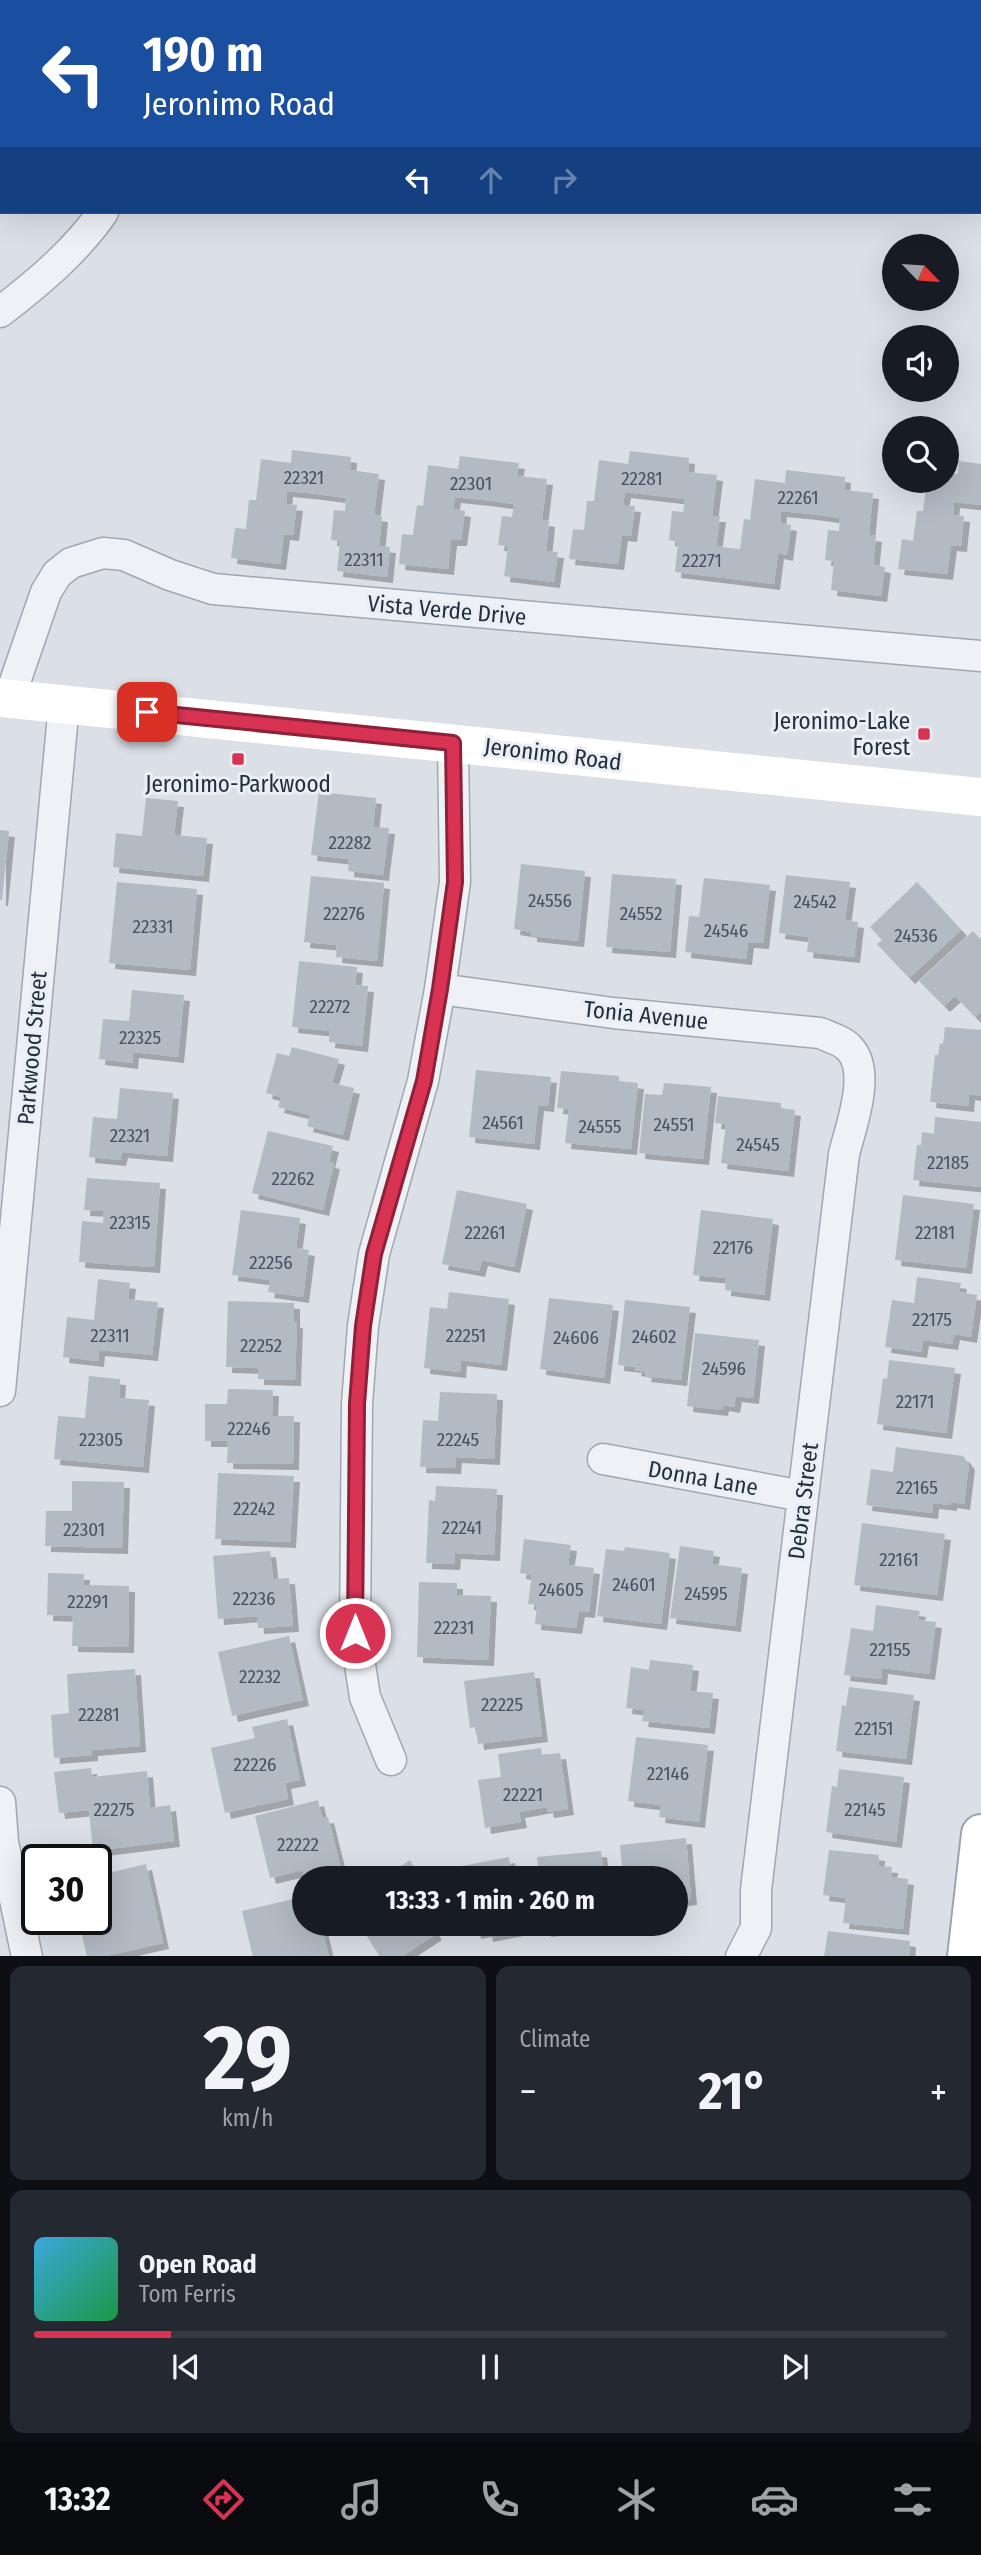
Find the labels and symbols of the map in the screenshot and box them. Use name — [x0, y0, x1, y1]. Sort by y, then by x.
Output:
north arrow — [882, 234, 959, 312]
house number: 22321 — [284, 466, 324, 489]
house number: 22281 — [621, 467, 663, 490]
house number: 22301 — [450, 472, 492, 495]
house number: 22261 — [777, 486, 819, 509]
house number: 22311 — [344, 548, 384, 571]
house number: 22271 — [682, 549, 722, 572]
street label: Vista Verde Drive — [367, 589, 527, 631]
pin — [117, 682, 177, 742]
place label: Jeronimo-Lake Forest — [774, 707, 910, 761]
marker: Jeronimo-Lake Forest — [916, 726, 932, 742]
street label: Jeronimo Road — [483, 732, 623, 776]
marker: Jeronimo-Parkwood — [230, 751, 246, 767]
place label: Jeronimo-Parkwood — [145, 770, 331, 798]
house number: 22282 — [329, 831, 371, 854]
house number: 24556 — [528, 889, 572, 912]
house number: 24542 — [793, 890, 837, 913]
house number: 22276 — [323, 902, 365, 925]
house number: 24552 — [620, 902, 662, 925]
house number: 22331 — [133, 915, 173, 938]
house number: 24546 — [704, 919, 748, 942]
house number: 24536 — [894, 924, 938, 947]
street label: Parkwood Street — [11, 969, 53, 1126]
house number: 22272 — [310, 995, 350, 1018]
street label: Tonia Avenue — [582, 995, 710, 1035]
house number: 22325 — [119, 1026, 161, 1049]
house number: 24561 — [482, 1111, 524, 1134]
house number: 24551 — [654, 1113, 694, 1136]
house number: 24555 — [579, 1115, 621, 1138]
house number: 22321 — [110, 1124, 150, 1147]
house number: 24545 — [736, 1133, 780, 1156]
house number: 22185 — [927, 1151, 969, 1174]
house number: 22262 — [272, 1167, 314, 1190]
house number: 22315 — [110, 1211, 150, 1234]
house number: 22261 — [464, 1221, 506, 1244]
house number: 22181 — [915, 1221, 955, 1244]
house number: 22176 — [713, 1236, 753, 1259]
house number: 22256 — [249, 1251, 293, 1274]
house number: 22175 — [912, 1308, 952, 1331]
house number: 22311 — [90, 1324, 130, 1347]
house number: 22251 — [446, 1324, 486, 1347]
house number: 24602 — [632, 1325, 676, 1348]
house number: 24606 — [553, 1326, 599, 1349]
house number: 22252 — [240, 1334, 282, 1357]
house number: 24596 — [702, 1357, 746, 1380]
house number: 22171 — [896, 1390, 934, 1413]
house number: 22246 — [227, 1417, 271, 1440]
house number: 22305 — [79, 1428, 123, 1451]
house number: 22245 — [437, 1428, 479, 1451]
street label: Debra Street — [782, 1441, 824, 1561]
street label: Donna Lane — [646, 1455, 760, 1501]
house number: 22165 — [896, 1476, 938, 1499]
house number: 22242 — [233, 1497, 275, 1520]
house number: 22241 — [442, 1516, 482, 1539]
house number: 22301 — [63, 1518, 105, 1541]
house number: 22161 — [879, 1548, 919, 1571]
house number: 24601 — [612, 1573, 656, 1596]
house number: 24605 — [538, 1578, 584, 1601]
house number: 24595 — [684, 1582, 728, 1605]
house number: 22236 — [232, 1587, 276, 1610]
house number: 22291 — [67, 1590, 109, 1613]
position arrow — [318, 1596, 392, 1670]
house number: 22231 — [434, 1616, 474, 1639]
house number: 22155 — [869, 1638, 911, 1661]
house number: 22232 — [239, 1665, 281, 1688]
house number: 22225 — [481, 1693, 523, 1716]
house number: 22281 — [78, 1703, 120, 1726]
house number: 22151 — [855, 1717, 893, 1740]
house number: 22226 — [234, 1753, 276, 1776]
house number: 22146 — [647, 1762, 689, 1785]
house number: 22221 — [503, 1783, 543, 1806]
house number: 22275 — [93, 1798, 135, 1821]
house number: 22145 — [844, 1798, 886, 1821]
house number: 22222 — [277, 1833, 319, 1856]
speed limit sign: 30 — [21, 1844, 112, 1935]

